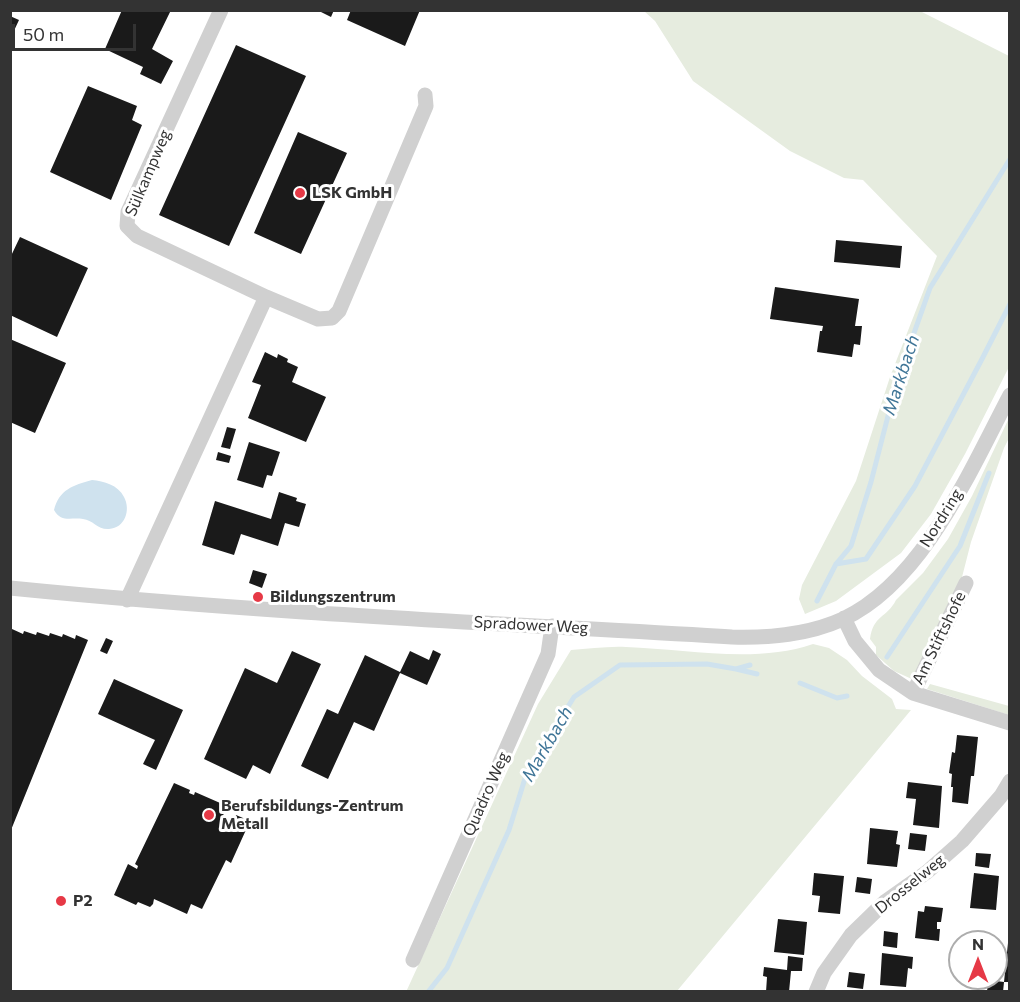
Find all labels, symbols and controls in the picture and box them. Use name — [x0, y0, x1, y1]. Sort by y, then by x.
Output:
scale bar — [15, 12, 140, 50]
text: 50 m — [23, 23, 64, 45]
street label: Sülkampweg — [121, 127, 175, 219]
place label: LSK GmbH — [312, 183, 392, 203]
marker: LSK GmbH — [293, 186, 307, 200]
water label: Markbach — [878, 332, 924, 418]
street label: Nordring — [916, 485, 966, 551]
place label: Bildungszentrum — [270, 587, 396, 607]
street label: Am Stiftshofe — [908, 588, 970, 688]
marker: Bildungszentrum — [251, 590, 265, 604]
street label: Spradower Weg — [473, 612, 589, 638]
water label: Markbach — [517, 703, 577, 785]
street label: Quadro Weg — [459, 749, 513, 839]
place label: Berufsbildungs-Zentrum Metall — [221, 796, 403, 834]
marker: Berufsbildungs-Zentrum Metall — [202, 808, 216, 822]
street label: Drosselweg — [871, 850, 949, 918]
place label: P2 — [73, 891, 92, 911]
marker: P2 — [54, 894, 68, 908]
north arrow — [948, 930, 1008, 990]
text: N — [972, 934, 984, 953]

